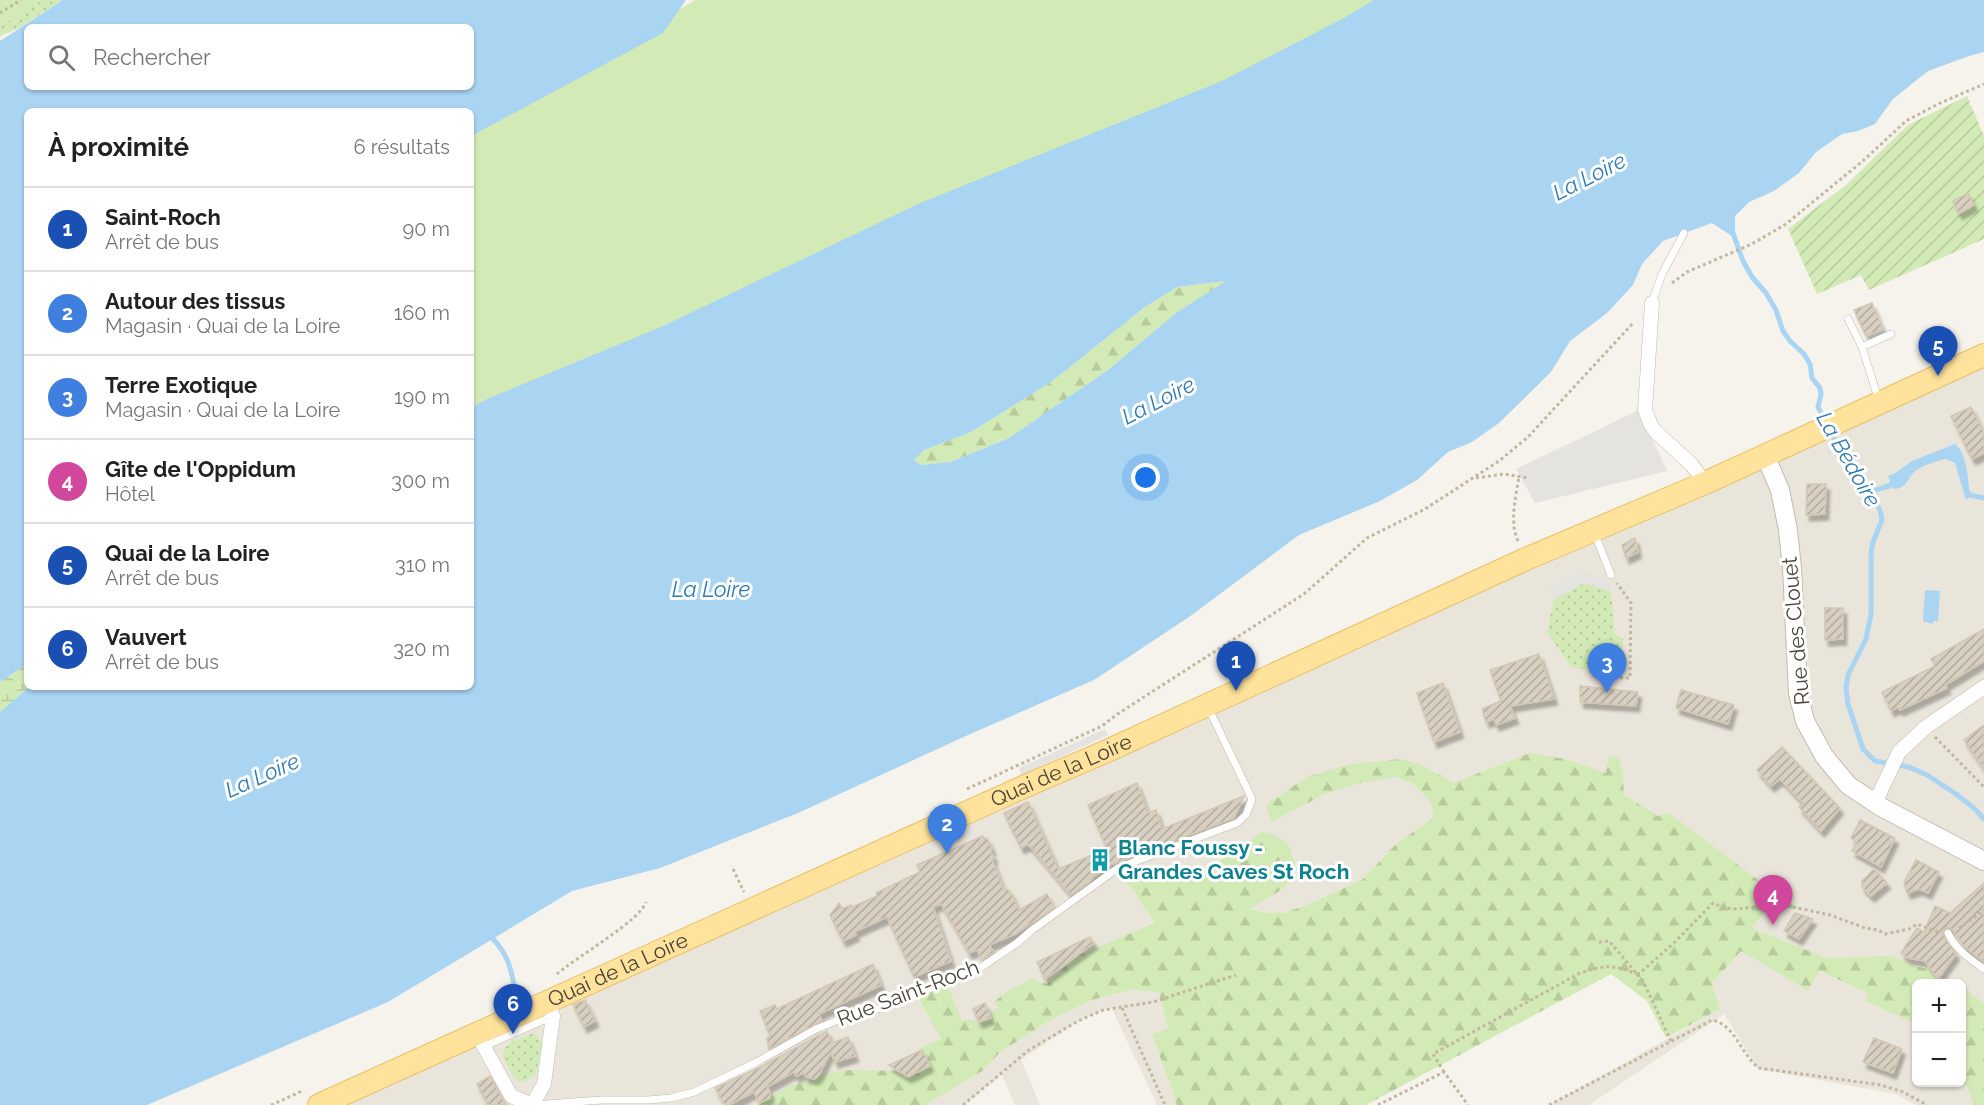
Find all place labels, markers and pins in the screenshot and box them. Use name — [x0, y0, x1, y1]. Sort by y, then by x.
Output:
pin: 5 — [1918, 326, 1958, 376]
pin: 1 — [1216, 642, 1256, 691]
pin: 3 — [1588, 644, 1626, 693]
pin: 2 — [928, 804, 966, 854]
place label: Blanc Foussy - Grandes Caves St Roch — [1118, 835, 1349, 884]
building icon: Blanc Foussy - Grandes Caves St Roch — [1087, 847, 1113, 873]
pin: 4 — [1754, 876, 1792, 925]
pin: 6 — [494, 984, 532, 1034]

